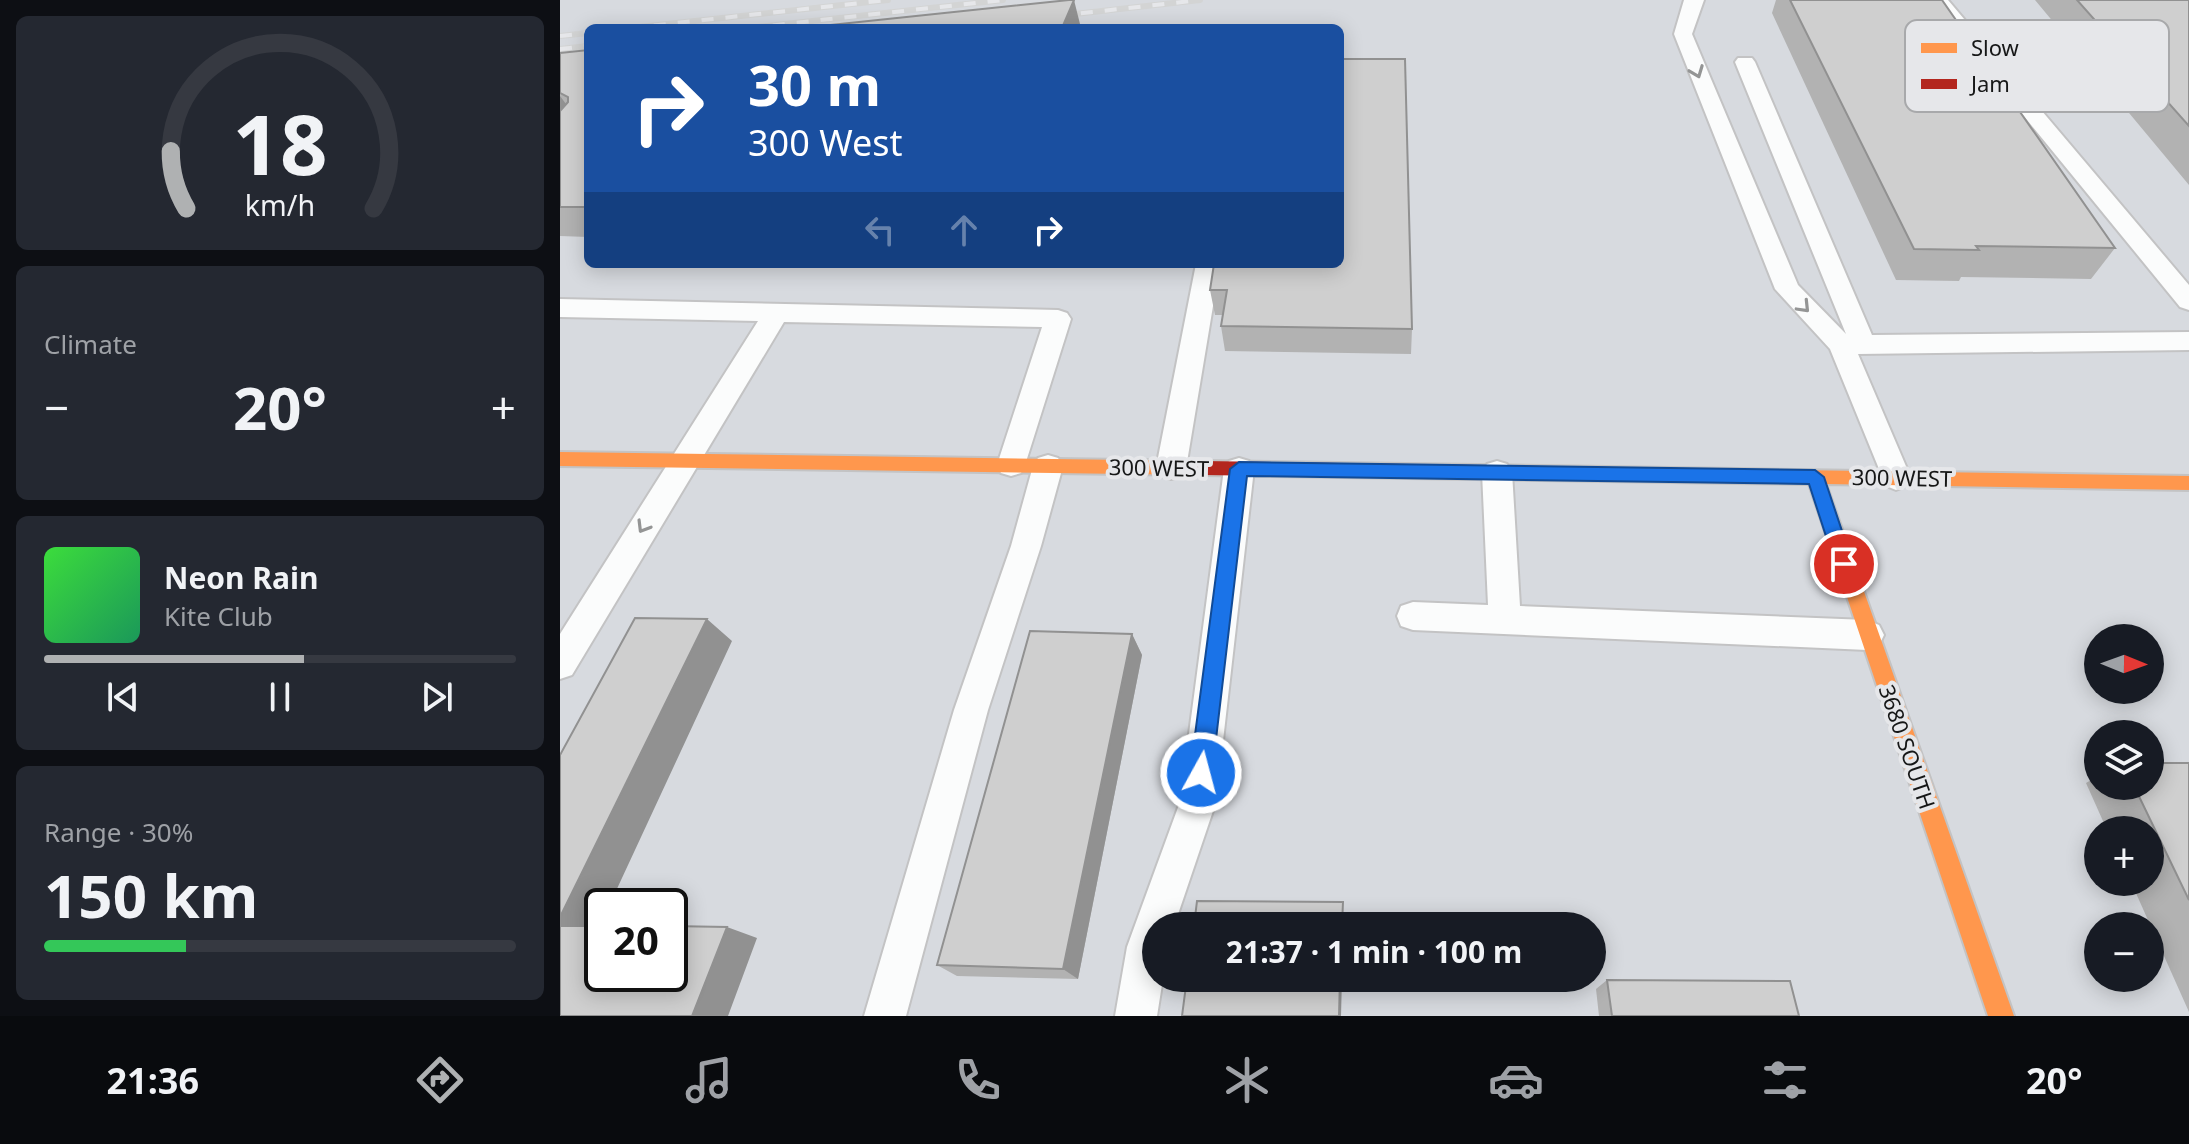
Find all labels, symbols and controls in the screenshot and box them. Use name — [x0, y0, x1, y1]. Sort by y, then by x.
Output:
legend — [1905, 20, 2169, 112]
text: Slow — [1971, 32, 2020, 62]
text: 30 m — [748, 46, 881, 122]
icon: right — [616, 56, 720, 160]
one-way arrow — [1687, 64, 1704, 78]
text: Jam — [1969, 68, 2010, 98]
text: 18 — [232, 86, 328, 199]
text: 300 West — [748, 118, 902, 167]
text: km/h — [245, 185, 315, 224]
icon: left — [858, 208, 902, 252]
icon: ahead — [942, 208, 986, 252]
icon: right — [1026, 208, 1070, 252]
one-way arrow — [1795, 298, 1810, 312]
text: Climate — [44, 326, 137, 362]
text: 20° — [233, 366, 327, 448]
text: − — [44, 377, 69, 437]
text: + — [491, 377, 516, 437]
street label: 300 WEST — [1109, 451, 1210, 483]
street label: 300 WEST — [1852, 461, 1953, 493]
one-way arrow — [637, 518, 653, 533]
pin — [1810, 530, 1878, 598]
icon: arrive — [1822, 542, 1866, 586]
text: Neon Rain — [164, 557, 318, 598]
text: Kite Club — [164, 598, 273, 634]
north arrow — [2084, 624, 2164, 704]
map controls — [2084, 624, 2164, 992]
icon: previous — [101, 675, 145, 719]
icon: pause — [258, 675, 302, 719]
icon: next — [415, 675, 459, 719]
street label: 3680 SOUTH — [1873, 680, 1943, 813]
button: layers — [2084, 720, 2164, 800]
position arrow — [1159, 731, 1243, 815]
text: Range · 30% — [44, 814, 193, 850]
button: + — [2084, 816, 2164, 896]
text: 150 km — [44, 854, 258, 936]
speed limit sign: 20 — [584, 888, 688, 992]
button: − — [2084, 912, 2164, 992]
text: 21:37 · 1 min · 100 m — [1226, 931, 1522, 972]
icon: directions — [412, 1052, 468, 1108]
icon: music — [681, 1052, 737, 1108]
icon: phone — [950, 1052, 1006, 1108]
icon: climate — [1219, 1052, 1275, 1108]
icon: car — [1488, 1052, 1544, 1108]
icon: filters — [1757, 1052, 1813, 1108]
text: 21:36 — [107, 1056, 199, 1105]
text: 20° — [2026, 1056, 2082, 1105]

